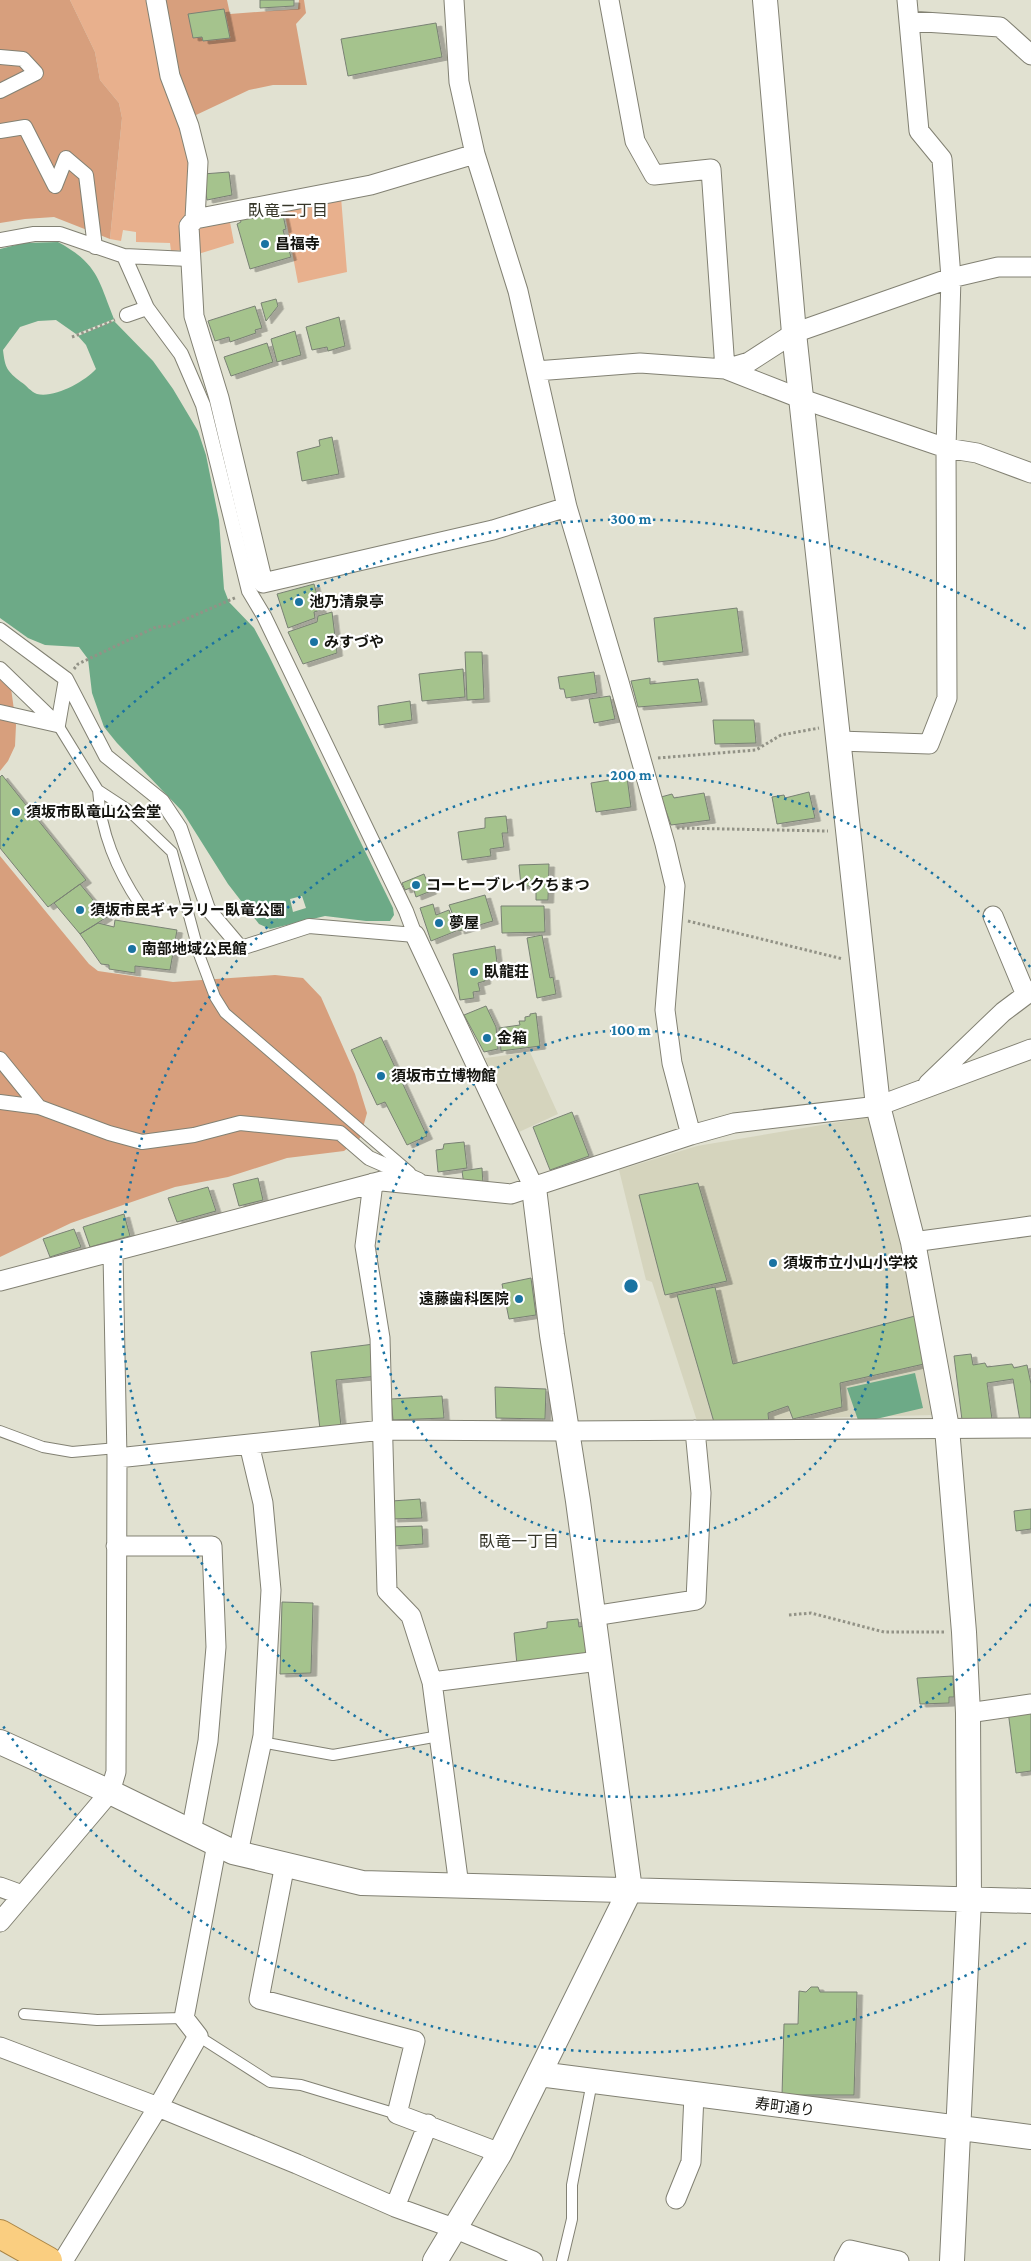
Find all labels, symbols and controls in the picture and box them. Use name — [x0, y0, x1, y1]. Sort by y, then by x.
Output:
district label: 臥竜二丁目 — [248, 202, 328, 219]
place label: 昌福寺 — [275, 236, 320, 252]
marker: 昌福寺 — [259, 238, 271, 250]
text: 300 m — [610, 511, 652, 527]
place label: 池乃清泉亭 — [309, 594, 384, 610]
marker: 池乃清泉亭 — [293, 596, 305, 608]
place label: みすづや — [324, 634, 384, 650]
marker: みすづや — [308, 636, 320, 648]
text: 200 m — [610, 767, 652, 783]
place label: 須坂市臥竜山公会堂 — [26, 804, 161, 820]
marker: 須坂市臥竜山公会堂 — [10, 806, 22, 818]
place label: コーヒーブレイクちまつ — [426, 876, 590, 893]
marker: コーヒーブレイクちまつ — [410, 879, 422, 891]
place label: 須坂市民ギャラリー臥竜公園 — [90, 901, 285, 918]
marker: 須坂市民ギャラリー臥竜公園 — [74, 904, 86, 916]
place label: 夢屋 — [449, 915, 479, 931]
marker: 夢屋 — [433, 917, 445, 929]
place label: 南部地域公民館 — [142, 941, 247, 957]
marker: 南部地域公民館 — [126, 943, 138, 955]
place label: 臥龍荘 — [484, 964, 529, 980]
marker: 臥龍荘 — [468, 966, 480, 978]
text: 100 m — [611, 1022, 651, 1038]
place label: 金箱 — [497, 1030, 527, 1046]
marker: 金箱 — [481, 1032, 493, 1044]
place label: 須坂市立博物館 — [391, 1067, 496, 1084]
marker: 須坂市立博物館 — [375, 1070, 387, 1082]
place label: 須坂市立小山小学校 — [783, 1255, 918, 1271]
marker: 須坂市立小山小学校 — [767, 1257, 779, 1269]
centre of rings — [622, 1277, 640, 1295]
place label: 遠藤歯科医院 — [419, 1291, 509, 1307]
marker: 遠藤歯科医院 — [513, 1293, 525, 1305]
district label: 臥竜一丁目 — [479, 1533, 559, 1550]
street label: 寿町通り — [754, 2095, 816, 2119]

